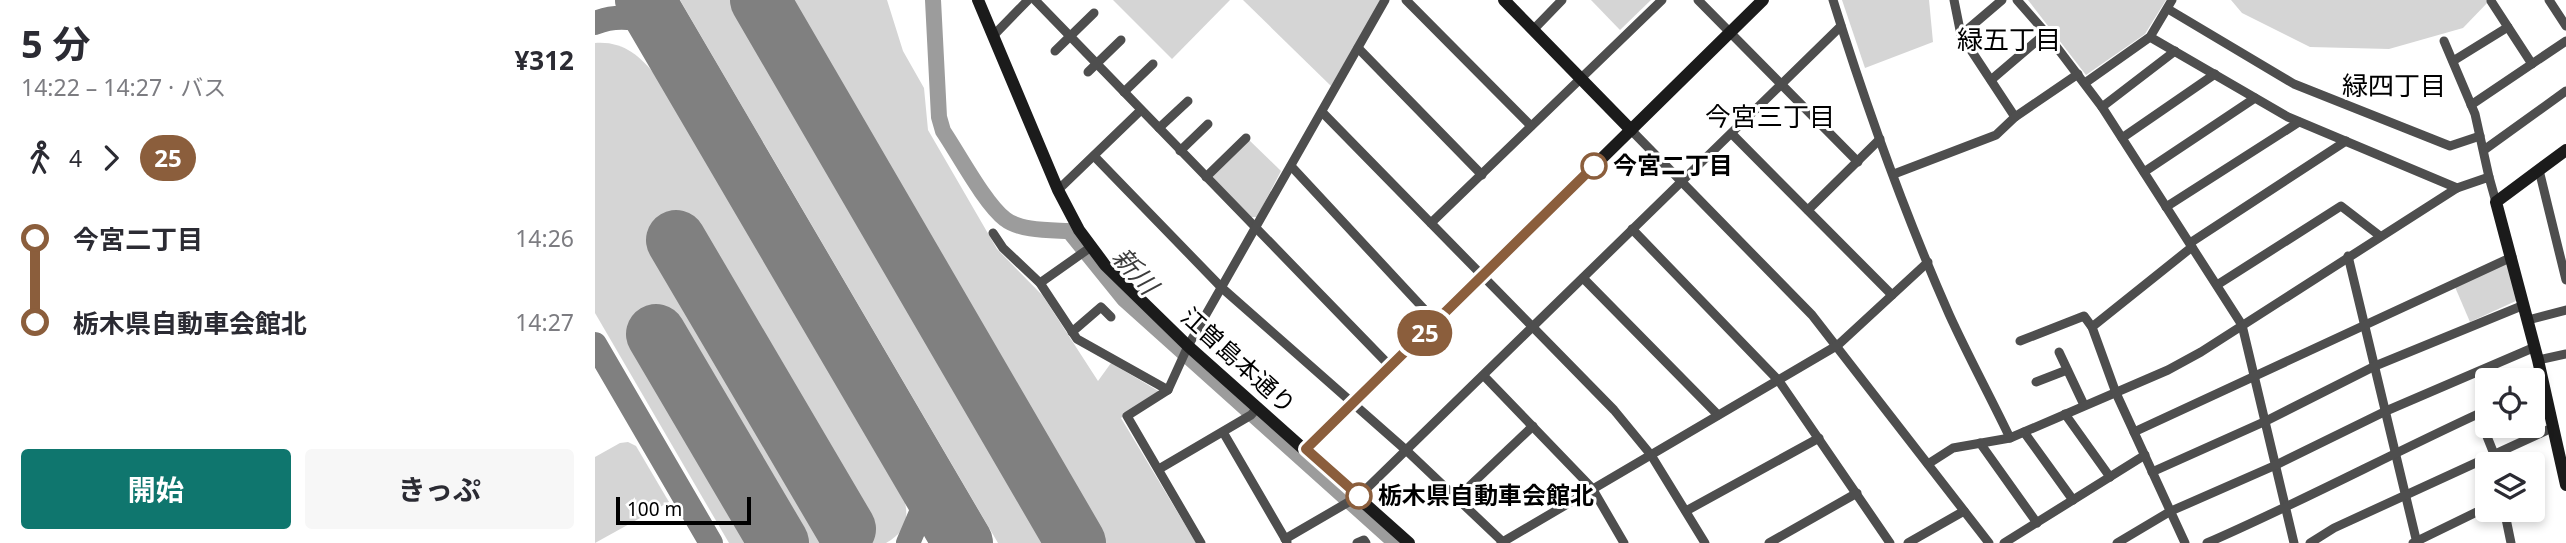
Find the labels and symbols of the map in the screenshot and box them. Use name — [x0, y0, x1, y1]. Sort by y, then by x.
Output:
district label: 緑五丁目 — [1957, 21, 2061, 57]
district label: 緑四丁目 — [2342, 67, 2446, 103]
district label: 今宮三丁目 — [1705, 98, 1835, 134]
place label: 今宮二丁目 — [1613, 148, 1733, 181]
marker: 今宮二丁目 — [1581, 153, 1607, 179]
water label: 新川 — [1105, 239, 1169, 304]
street label: 江曽島本通り — [1174, 299, 1304, 420]
line badge: 25 — [1393, 310, 1457, 356]
place label: 栃木県自動車会館北 — [1378, 478, 1594, 511]
marker: 栃木県自動車会館北 — [1346, 483, 1372, 509]
scale bar — [616, 494, 751, 526]

